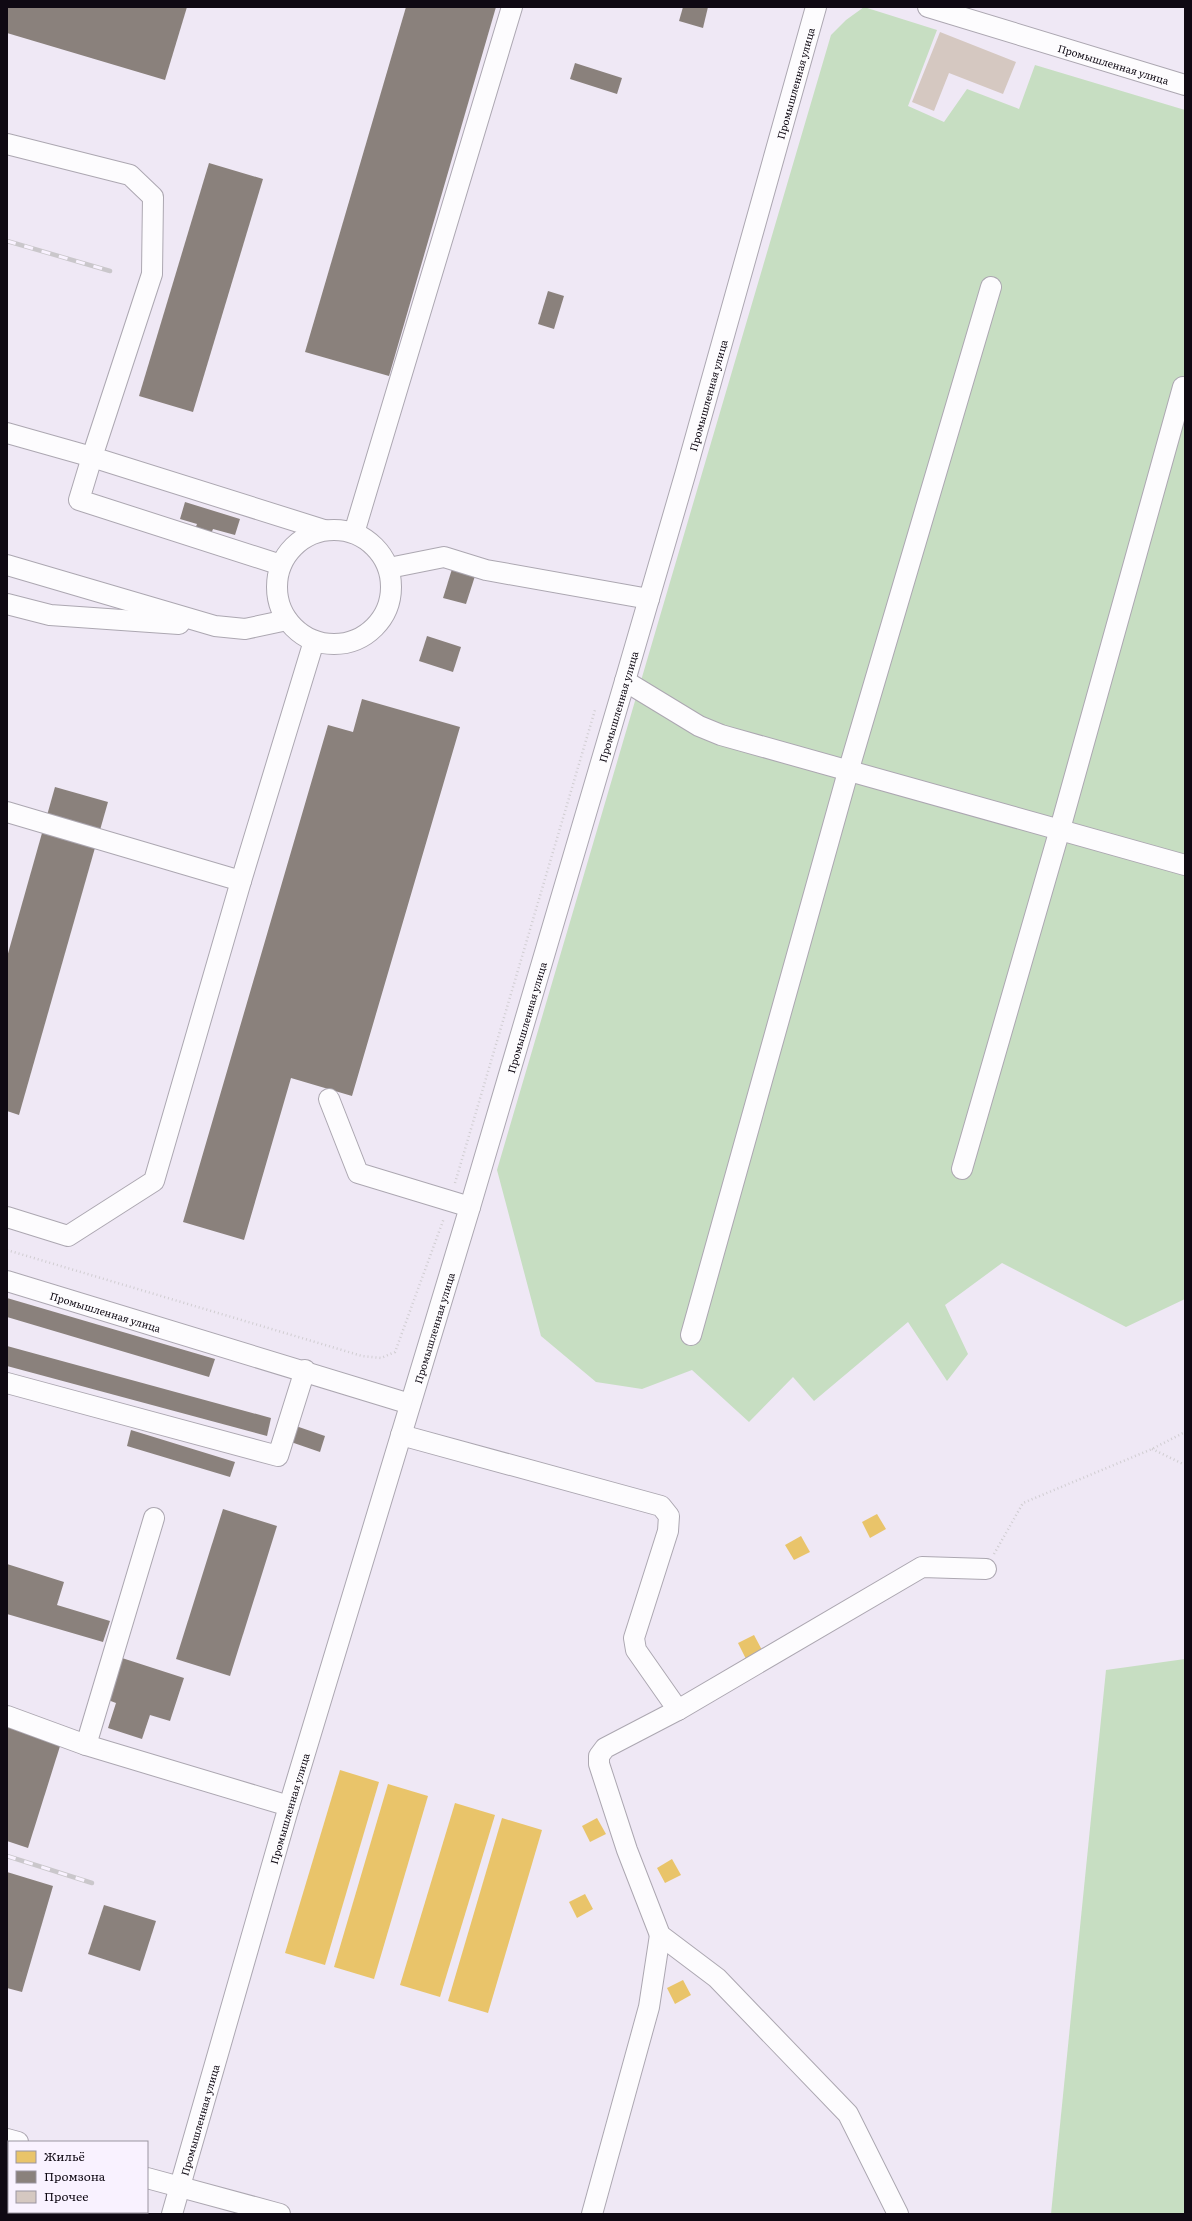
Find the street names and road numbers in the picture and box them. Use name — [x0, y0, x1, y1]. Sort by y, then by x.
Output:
street label: Промышленная улица — [772, 25, 818, 141]
street label: Промышленная улица — [1056, 39, 1172, 87]
street label: Промышленная улица — [685, 337, 730, 453]
street label: Промышленная улица — [594, 649, 641, 764]
street label: Промышленная улица — [502, 959, 550, 1075]
street label: Промышленная улица — [410, 1270, 458, 1385]
street label: Промышленная улица — [48, 1287, 163, 1335]
street label: Промышленная улица — [265, 1750, 312, 1866]
street label: Промышленная улица — [176, 2062, 222, 2177]

